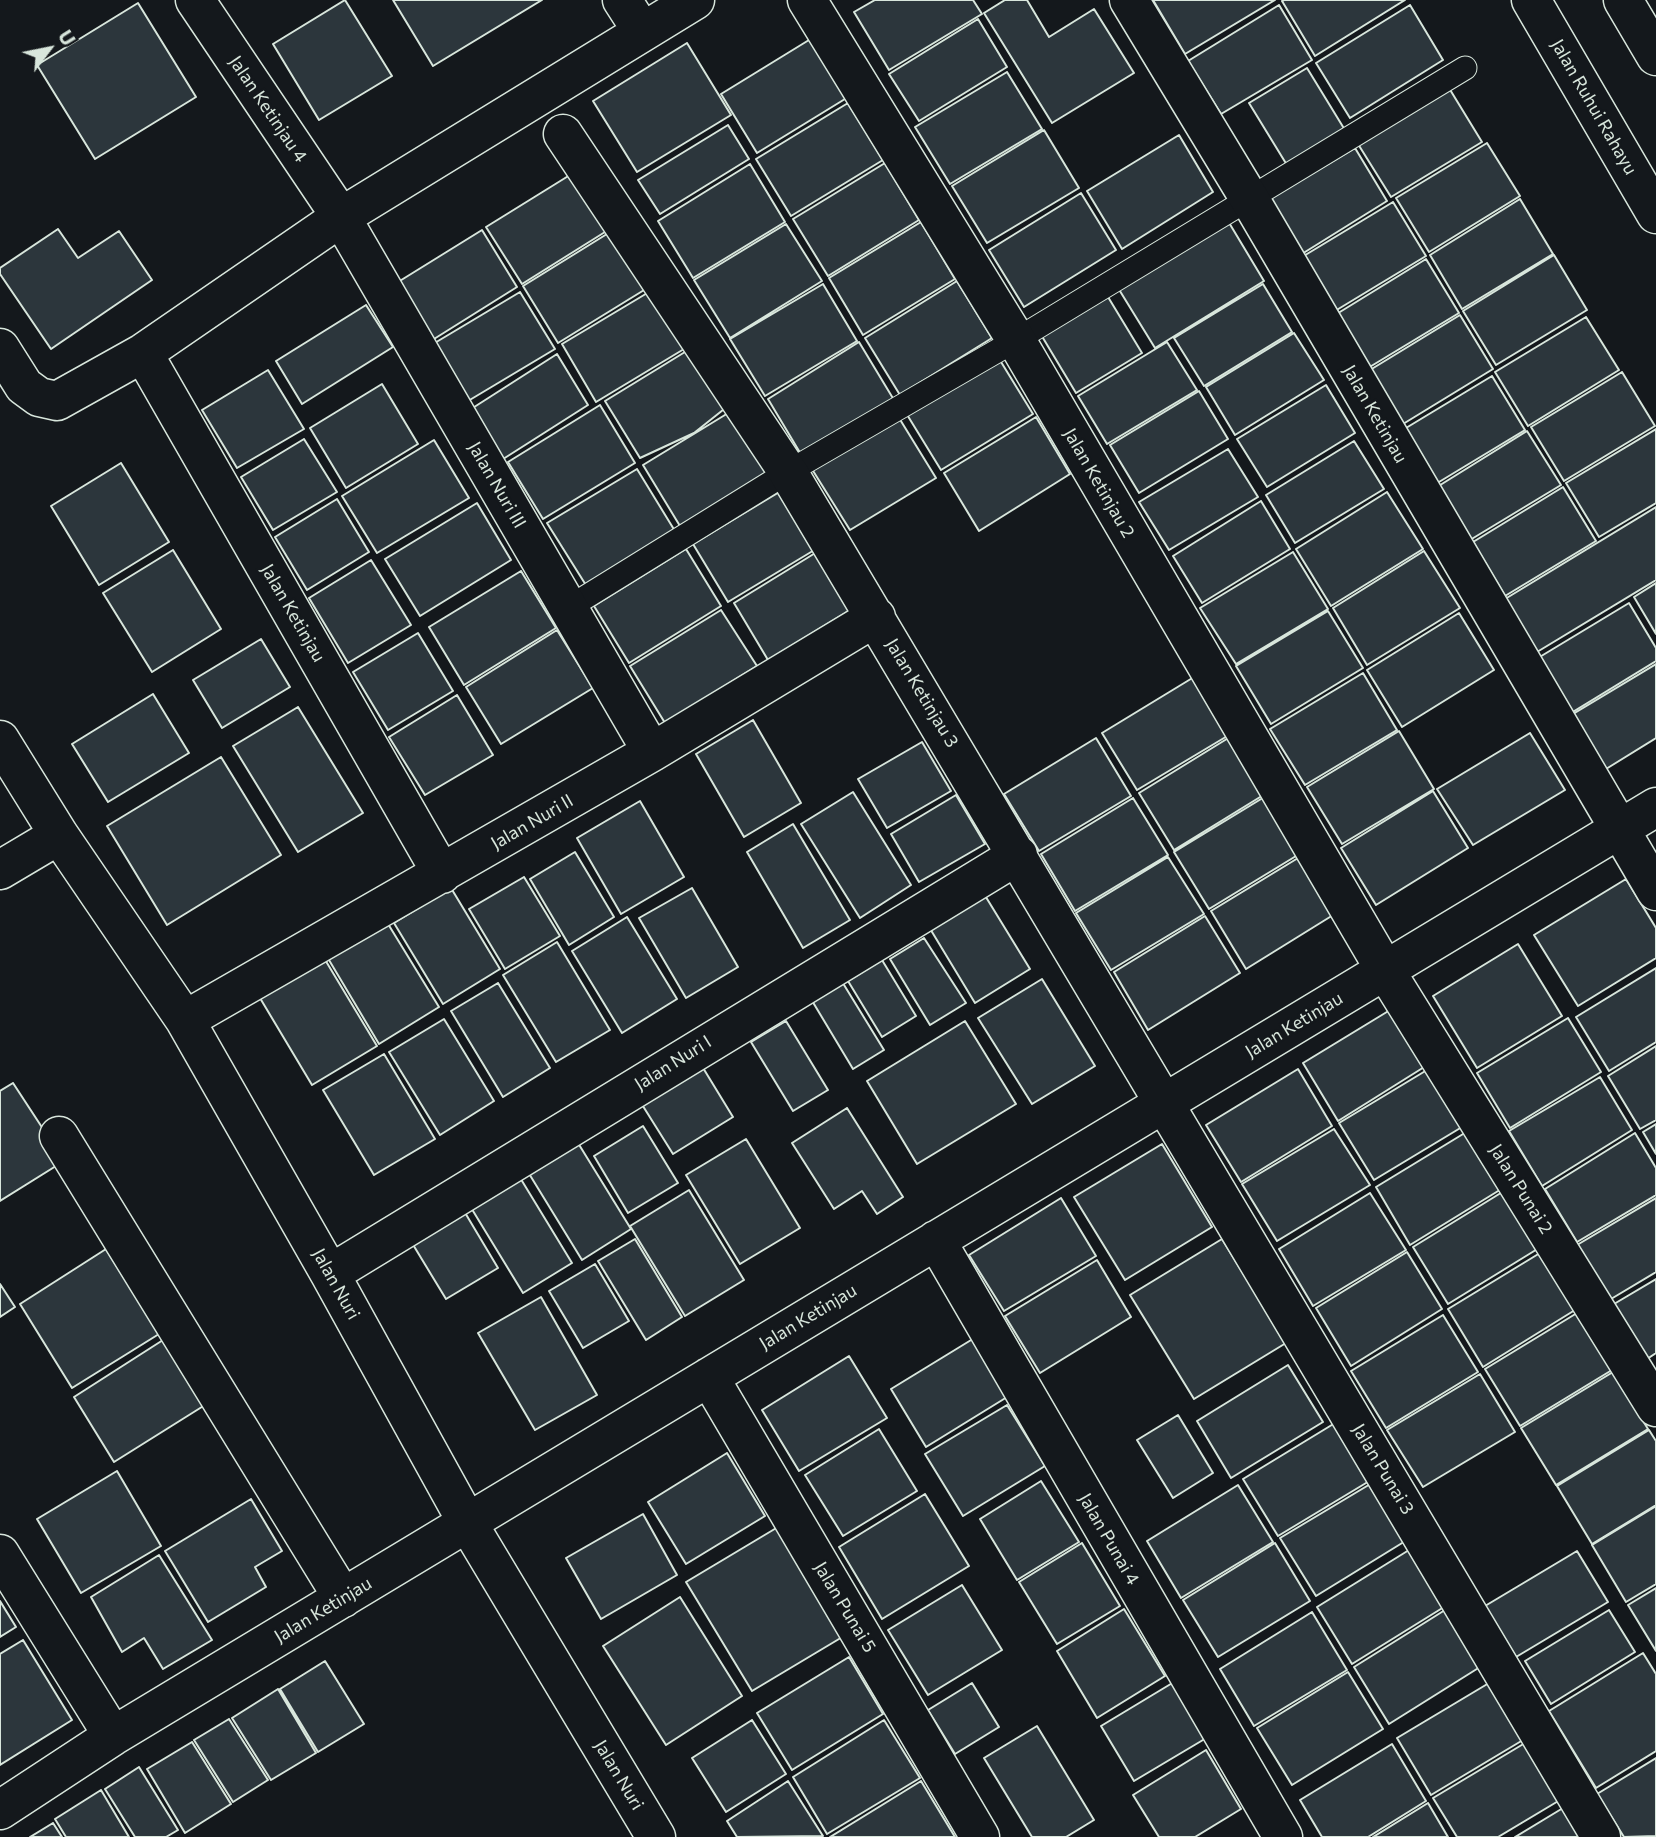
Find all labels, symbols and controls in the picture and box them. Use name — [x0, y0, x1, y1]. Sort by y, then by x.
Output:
north arrow — [14, 14, 84, 84]
text: U — [54, 26, 81, 50]
street label: Jalan Ruhui Rahayu — [1546, 35, 1642, 179]
street label: Jalan Ketinjau 4 — [224, 52, 312, 166]
street label: Jalan Ketinjau — [1338, 361, 1412, 467]
street label: Jalan Ketinjau 2 — [1059, 424, 1139, 542]
street label: Jalan Nuri III — [464, 438, 530, 532]
street label: Jalan Ketinjau — [256, 560, 330, 666]
street label: Jalan Ketinjau 3 — [881, 635, 963, 751]
street label: Jalan Nuri II — [487, 790, 577, 854]
street label: Jalan Ketinjau — [1241, 988, 1347, 1062]
street label: Jalan Nuri I — [631, 1031, 715, 1095]
street label: Jalan Punai 2 — [1485, 1140, 1557, 1238]
street label: Jalan Nuri — [308, 1245, 364, 1323]
street label: Jalan Ketinjau — [755, 1280, 861, 1354]
street label: Jalan Punai 3 — [1348, 1420, 1418, 1518]
street label: Jalan Punai 4 — [1074, 1489, 1144, 1589]
street label: Jalan Punai 5 — [810, 1558, 880, 1656]
street label: Jalan Ketinjau — [270, 1573, 376, 1647]
street label: Jalan Nuri — [590, 1736, 648, 1814]

